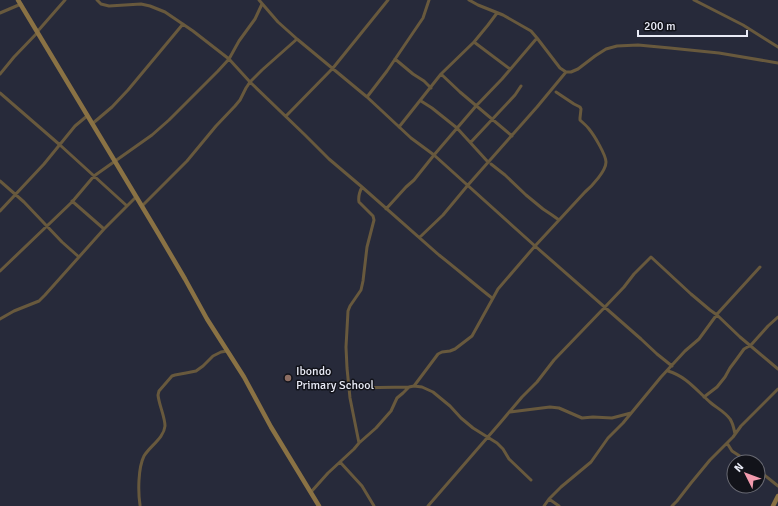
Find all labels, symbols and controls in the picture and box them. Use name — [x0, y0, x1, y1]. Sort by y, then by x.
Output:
scale bar — [638, 12, 747, 38]
text: 200 m — [644, 19, 676, 34]
place label: Ibondo Primary School — [296, 364, 374, 393]
marker: Ibondo Primary School — [283, 373, 293, 383]
north arrow — [726, 454, 766, 494]
text: N — [732, 460, 746, 475]

